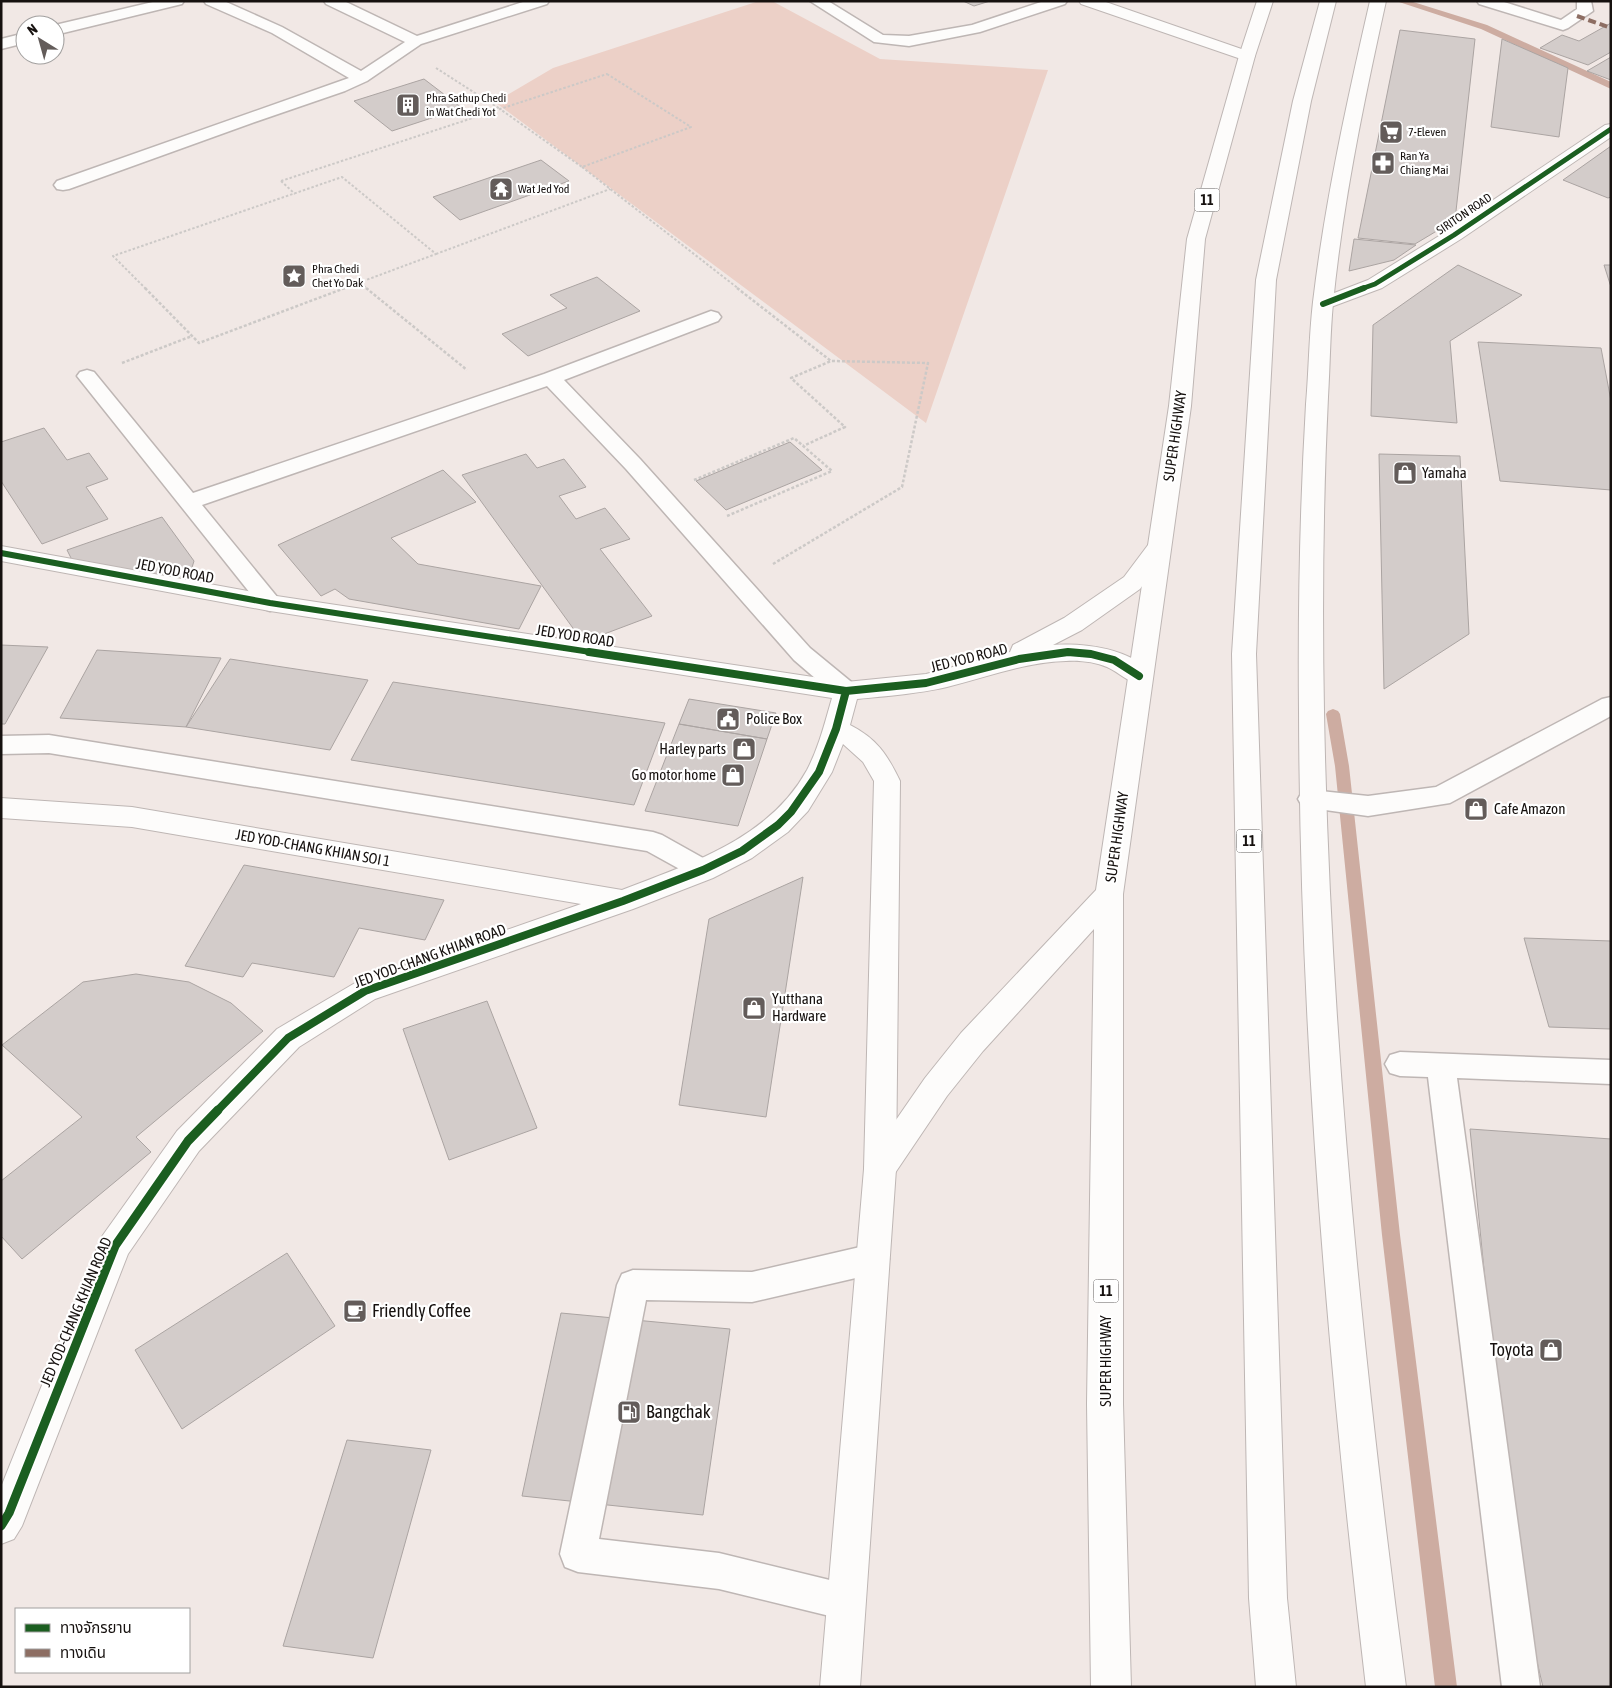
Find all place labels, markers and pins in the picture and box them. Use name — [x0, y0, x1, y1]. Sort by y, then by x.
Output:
place label: Phra Sathup Chedi in Wat Chedi Yot — [426, 91, 506, 119]
building icon: Phra Sathup Chedi in Wat Chedi Yot — [395, 92, 421, 118]
supermarket icon: 7-Eleven — [1378, 119, 1404, 145]
place label: 7-Eleven — [1408, 125, 1446, 139]
place label: Ran Ya Chiang Mai — [1400, 149, 1449, 177]
pharmacy icon: Ran Ya Chiang Mai — [1370, 150, 1396, 176]
temple icon: Wat Jed Yod — [488, 176, 514, 202]
place label: Wat Jed Yod — [518, 182, 570, 196]
place label: Phra Chedi Chet Yo Dak — [312, 262, 364, 290]
place icon: Phra Chedi Chet Yo Dak — [281, 263, 307, 289]
shop icon: Yamaha — [1392, 460, 1418, 486]
place label: Yamaha — [1422, 464, 1467, 481]
public building icon: Police Box — [715, 706, 741, 732]
place label: Police Box — [746, 710, 802, 727]
shop icon: Harley parts — [731, 736, 757, 762]
place label: Harley parts — [659, 740, 726, 757]
shop icon: Go motor home — [720, 762, 746, 788]
place label: Go motor home — [631, 766, 716, 783]
shop icon: Cafe Amazon — [1463, 796, 1489, 822]
place label: Cafe Amazon — [1494, 800, 1565, 817]
place label: Yutthana Hardware — [772, 990, 826, 1024]
shop icon: Yutthana Hardware — [741, 995, 767, 1021]
cafe icon: Friendly Coffee — [342, 1298, 368, 1324]
place label: Friendly Coffee — [372, 1300, 471, 1321]
shop icon: Toyota — [1538, 1337, 1564, 1363]
place label: Toyota — [1490, 1339, 1534, 1360]
fuel station icon: Bangchak — [616, 1399, 642, 1425]
place label: Bangchak — [646, 1401, 711, 1422]

